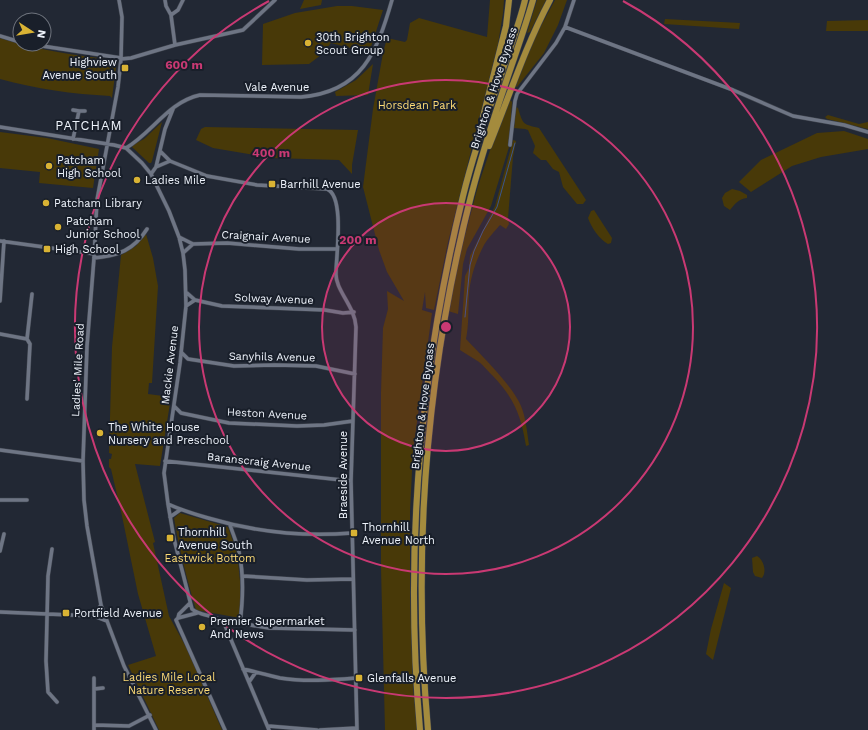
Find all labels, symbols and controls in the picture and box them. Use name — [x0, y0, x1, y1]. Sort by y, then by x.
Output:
north arrow — [12, 12, 52, 52]
street label: Brighton & Hove Bypass — [468, 25, 520, 151]
text: N — [34, 29, 48, 39]
place label: 30th Brighton Scout Group — [316, 31, 390, 57]
marker: 30th Brighton Scout Group — [303, 38, 313, 48]
place label: Highview Avenue South — [42, 56, 117, 82]
text: 600 m — [165, 58, 203, 72]
marker: Highview Avenue South — [120, 63, 130, 73]
street label: Vale Avenue — [245, 81, 309, 94]
park label: Horsdean Park — [378, 99, 456, 112]
district label: PATCHAM — [55, 118, 123, 133]
text: 400 m — [252, 146, 290, 160]
place label: Patcham High School — [57, 154, 122, 180]
marker: Patcham High School — [44, 161, 54, 171]
place label: Ladies Mile — [145, 174, 206, 187]
marker: Ladies Mile — [132, 175, 142, 185]
place label: Barrhill Avenue — [280, 178, 361, 191]
marker: Barrhill Avenue — [267, 179, 277, 189]
place label: Patcham Library — [54, 197, 142, 210]
marker: Patcham Library — [41, 198, 51, 208]
place label: Patcham Junior School — [66, 215, 140, 241]
marker: Patcham Junior School — [53, 222, 63, 232]
street label: Craignair Avenue — [221, 228, 311, 246]
text: 200 m — [339, 233, 377, 247]
place label: High School — [55, 243, 120, 256]
marker: High School — [42, 244, 52, 254]
street label: Solway Avenue — [234, 291, 314, 307]
centre of rings — [439, 320, 453, 334]
street label: Ladies' Mile Road — [69, 323, 87, 417]
street label: Mackie Avenue — [159, 325, 181, 405]
street label: Brighton & Hove Bypass — [409, 342, 437, 470]
street label: Sanyhils Avenue — [229, 350, 315, 364]
street label: Heston Avenue — [227, 405, 307, 423]
place label: The White House Nursery and Preschool — [108, 421, 230, 447]
marker: The White House Nursery and Preschool — [95, 428, 105, 438]
street label: Braeside Avenue — [337, 431, 350, 519]
street label: Baranscraig Avenue — [206, 450, 312, 474]
place label: Thornhill Avenue North — [362, 521, 435, 547]
place label: Thornhill Avenue South — [178, 526, 253, 552]
marker: Thornhill Avenue North — [349, 528, 359, 538]
marker: Thornhill Avenue South — [165, 533, 175, 543]
park label: Eastwick Bottom — [165, 552, 255, 565]
place label: Portfield Avenue — [74, 607, 162, 620]
marker: Portfield Avenue — [61, 608, 71, 618]
place label: Premier Supermarket And News — [210, 615, 325, 641]
marker: Premier Supermarket And News — [197, 622, 207, 632]
park label: Ladies Mile Local Nature Reserve — [122, 671, 216, 697]
place label: Glenfalls Avenue — [367, 672, 456, 685]
marker: Glenfalls Avenue — [354, 673, 364, 683]

